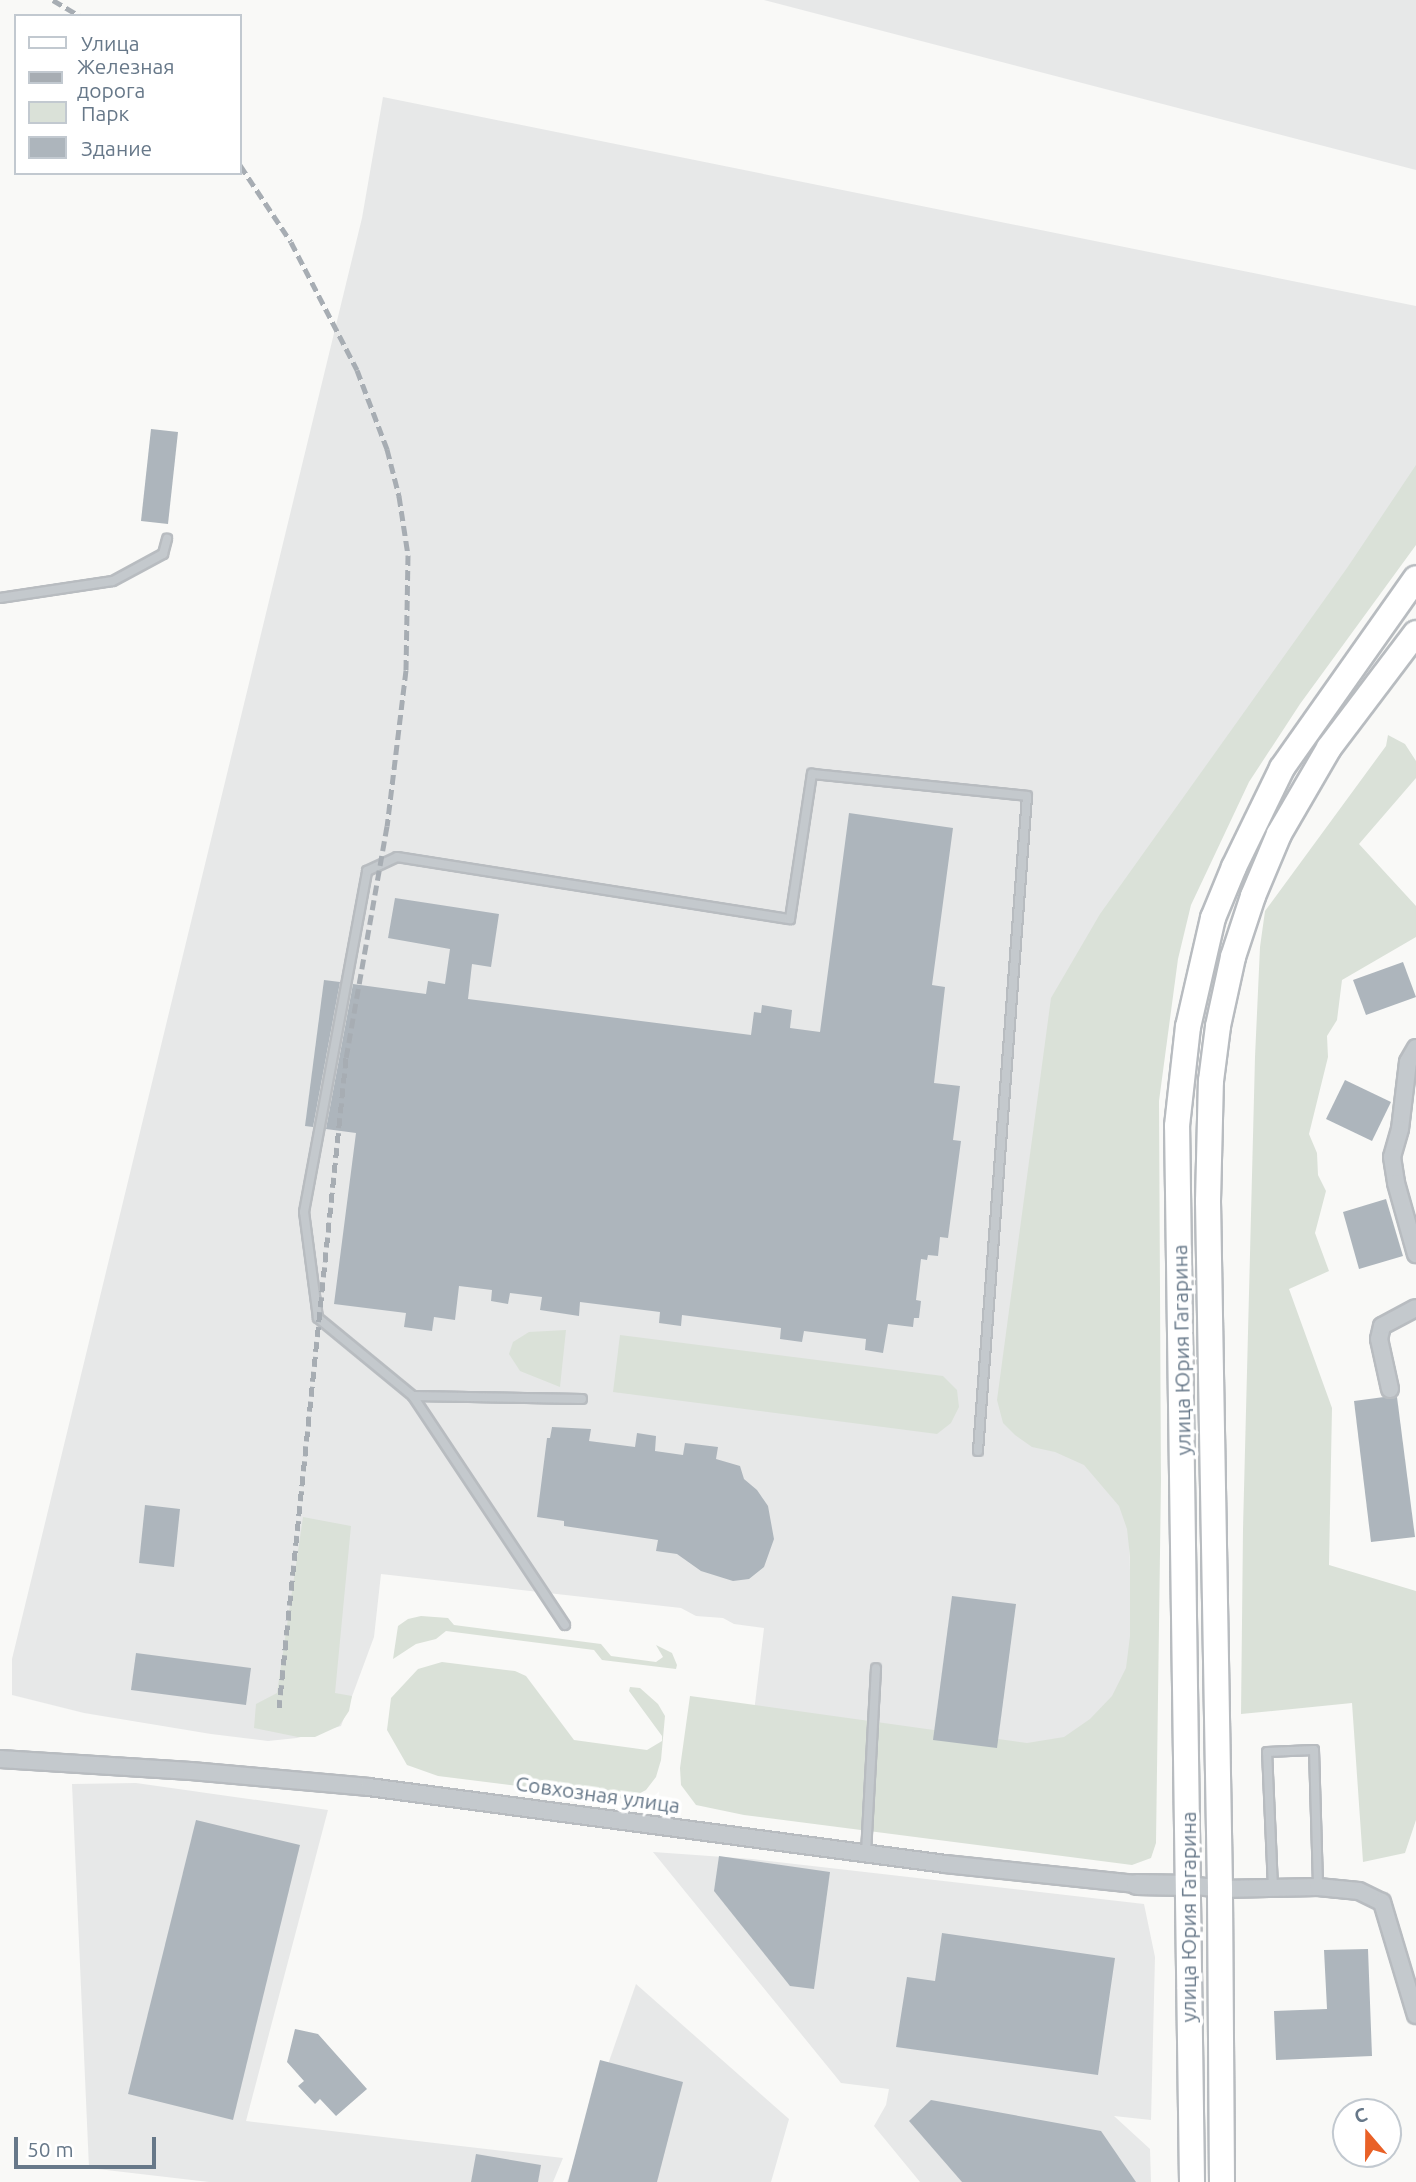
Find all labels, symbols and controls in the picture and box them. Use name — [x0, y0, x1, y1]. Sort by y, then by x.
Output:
legend — [14, 14, 242, 175]
text: Улица — [81, 31, 139, 55]
text: Железная дорога — [77, 54, 175, 102]
text: Парк — [81, 101, 129, 125]
text: Здание — [81, 136, 152, 160]
street label: улица Юрия Гагарина — [1167, 1244, 1195, 1456]
street label: Совхозная улица — [514, 1770, 682, 1818]
street label: улица Юрия Гагарина — [1175, 1812, 1201, 2022]
north arrow — [1332, 2098, 1402, 2168]
text: С — [1351, 2103, 1370, 2128]
scale bar — [18, 2122, 159, 2166]
text: 50 m — [27, 2137, 74, 2161]

